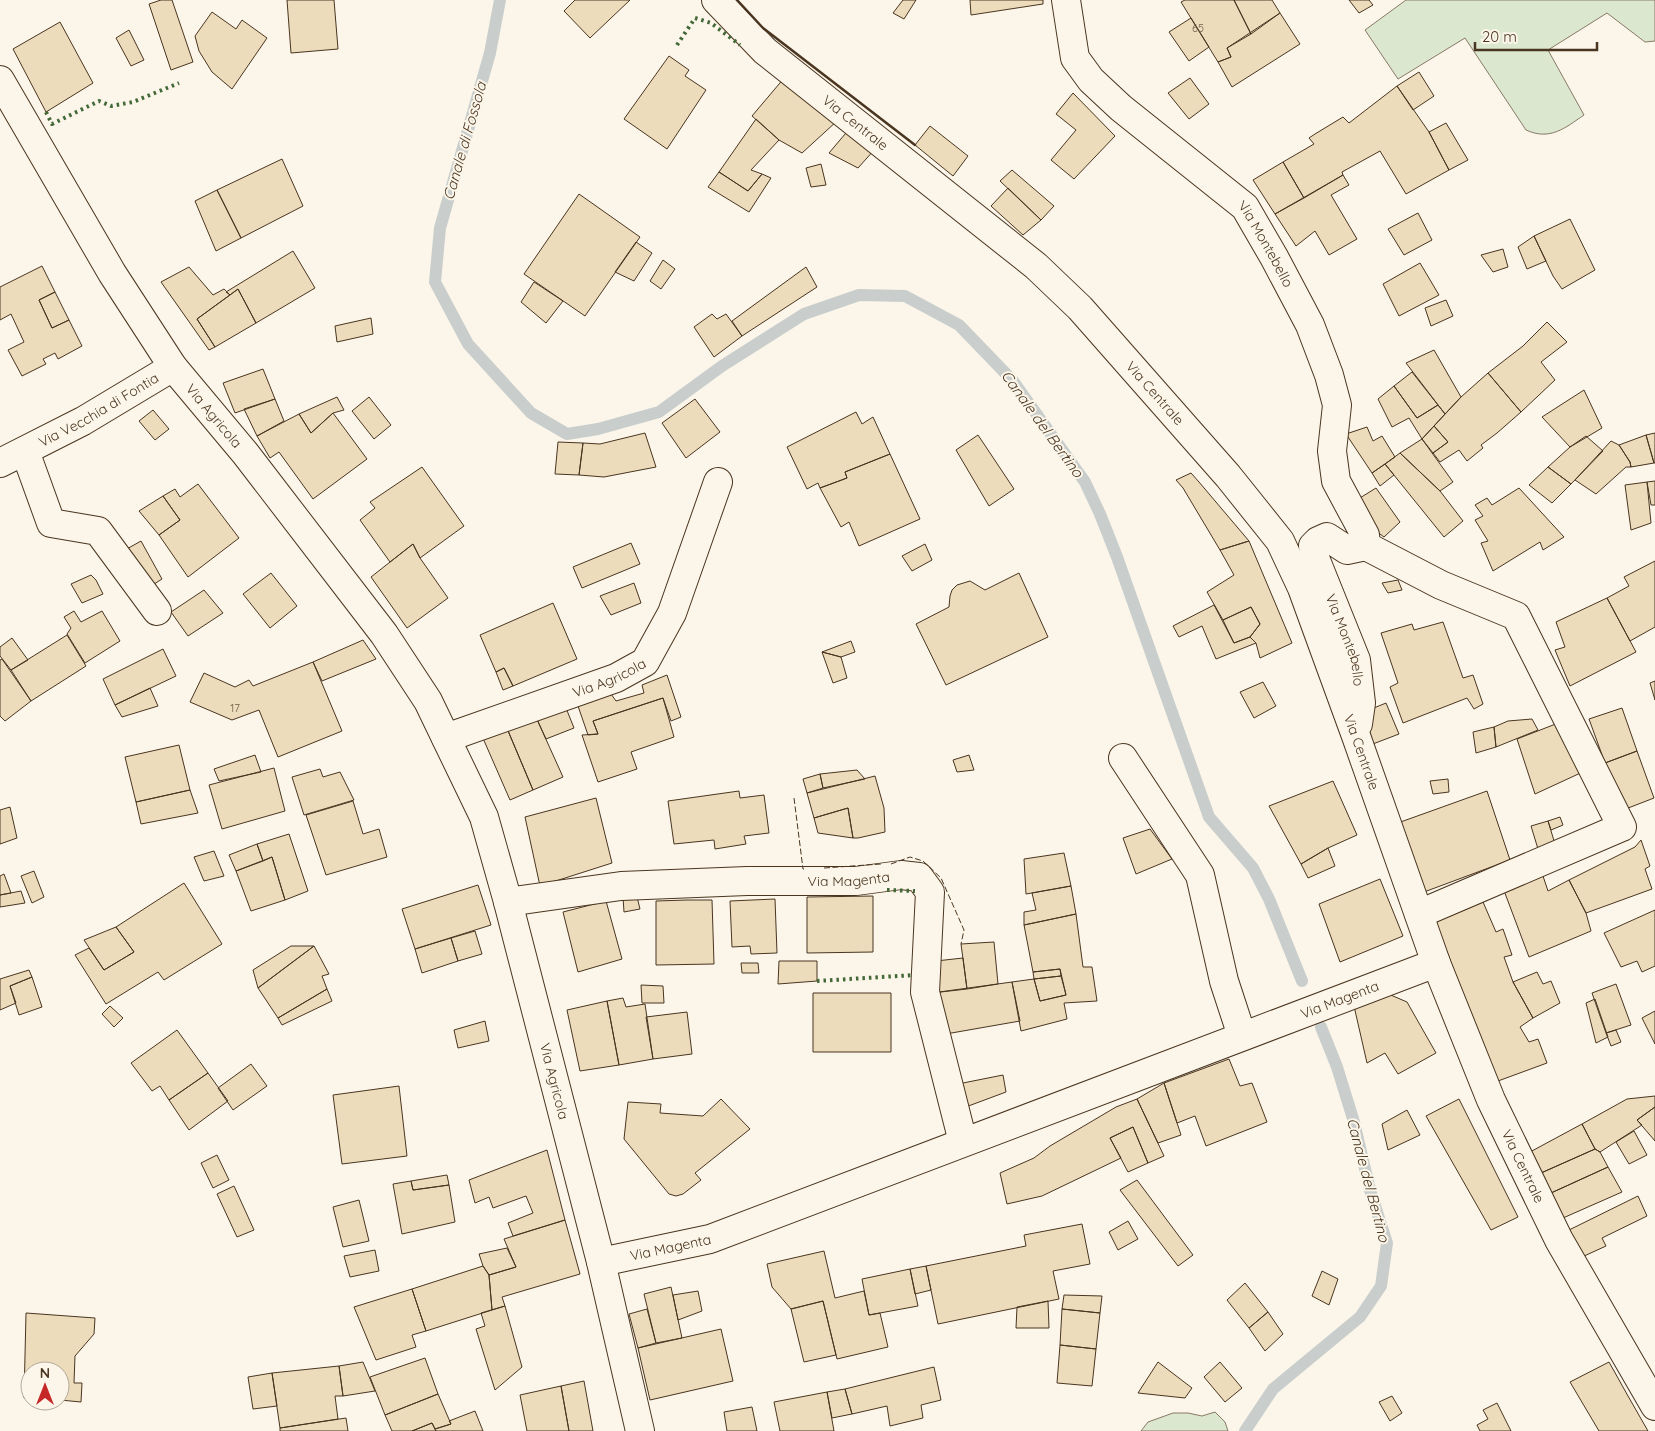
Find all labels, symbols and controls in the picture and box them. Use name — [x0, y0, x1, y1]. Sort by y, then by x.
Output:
scale bar — [1475, 20, 1598, 52]
house number: 65 — [1192, 21, 1204, 35]
text: 20 m — [1482, 27, 1517, 46]
water label: Canale di Fossola — [439, 79, 491, 202]
street label: Via Centrale — [819, 91, 892, 154]
street label: Via Montebello — [1235, 196, 1297, 290]
street label: Via Centrale — [1122, 357, 1188, 429]
water label: Canale del Bertino — [997, 366, 1088, 482]
street label: Via Vecchia di Fontia — [36, 369, 162, 451]
street label: Via Agricola — [182, 380, 246, 452]
street label: Via Montebello — [1321, 591, 1368, 687]
street label: Via Agricola — [570, 654, 649, 702]
house number: 17 — [230, 701, 240, 715]
street label: Via Centrale — [1340, 712, 1383, 792]
street label: Via Magenta — [808, 868, 891, 890]
street label: Via Magenta — [1298, 977, 1381, 1023]
street label: Via Agricola — [536, 1041, 573, 1121]
water label: Canale del Bertino — [1343, 1116, 1394, 1245]
street label: Via Centrale — [1498, 1127, 1549, 1206]
street label: Via Magenta — [628, 1230, 713, 1265]
north arrow — [20, 1361, 70, 1411]
text: N — [40, 1364, 50, 1382]

